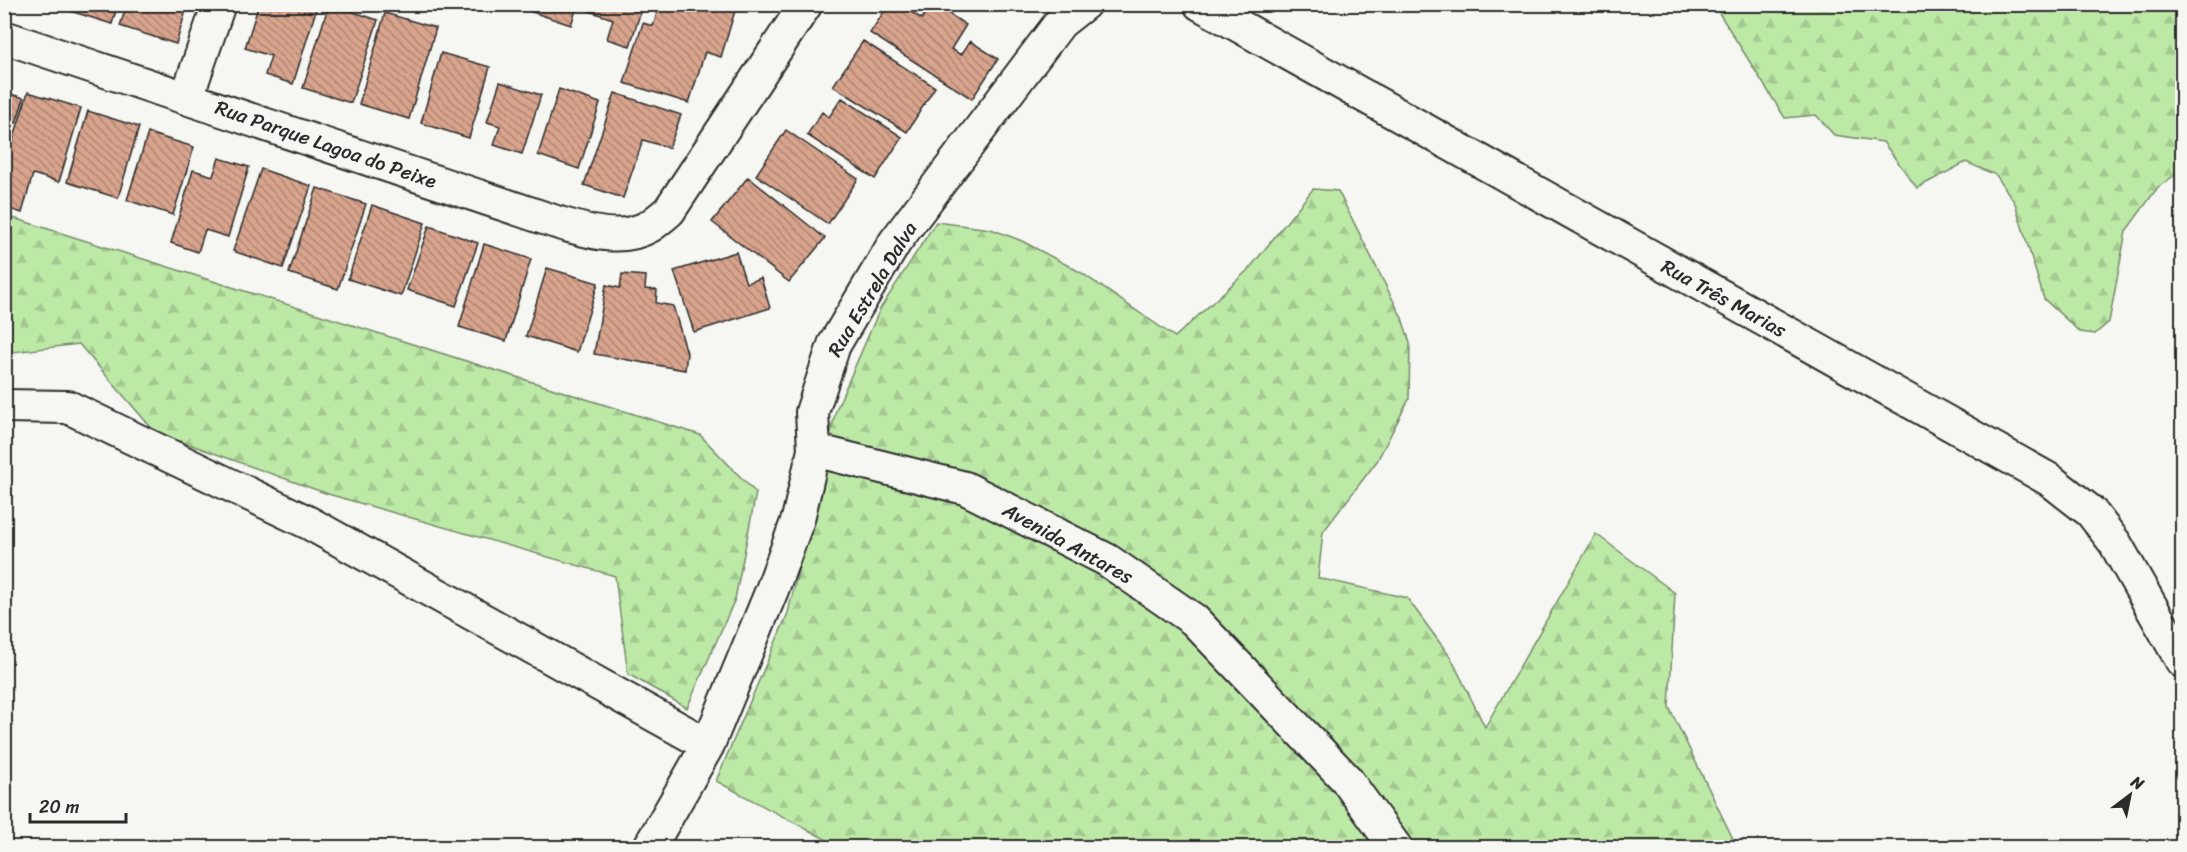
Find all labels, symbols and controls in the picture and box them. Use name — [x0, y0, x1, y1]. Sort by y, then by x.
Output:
street label: Rua Parque Lagoa do Peixe — [210, 90, 442, 199]
street label: Rua Estrela Dalva — [818, 215, 927, 364]
street label: Rua Três Marias — [1655, 249, 1794, 348]
street label: Avenida Antares — [995, 492, 1140, 594]
north arrow — [2100, 765, 2160, 825]
text: N — [2124, 767, 2151, 798]
scale bar — [30, 786, 126, 824]
text: 20 m — [39, 791, 79, 823]

